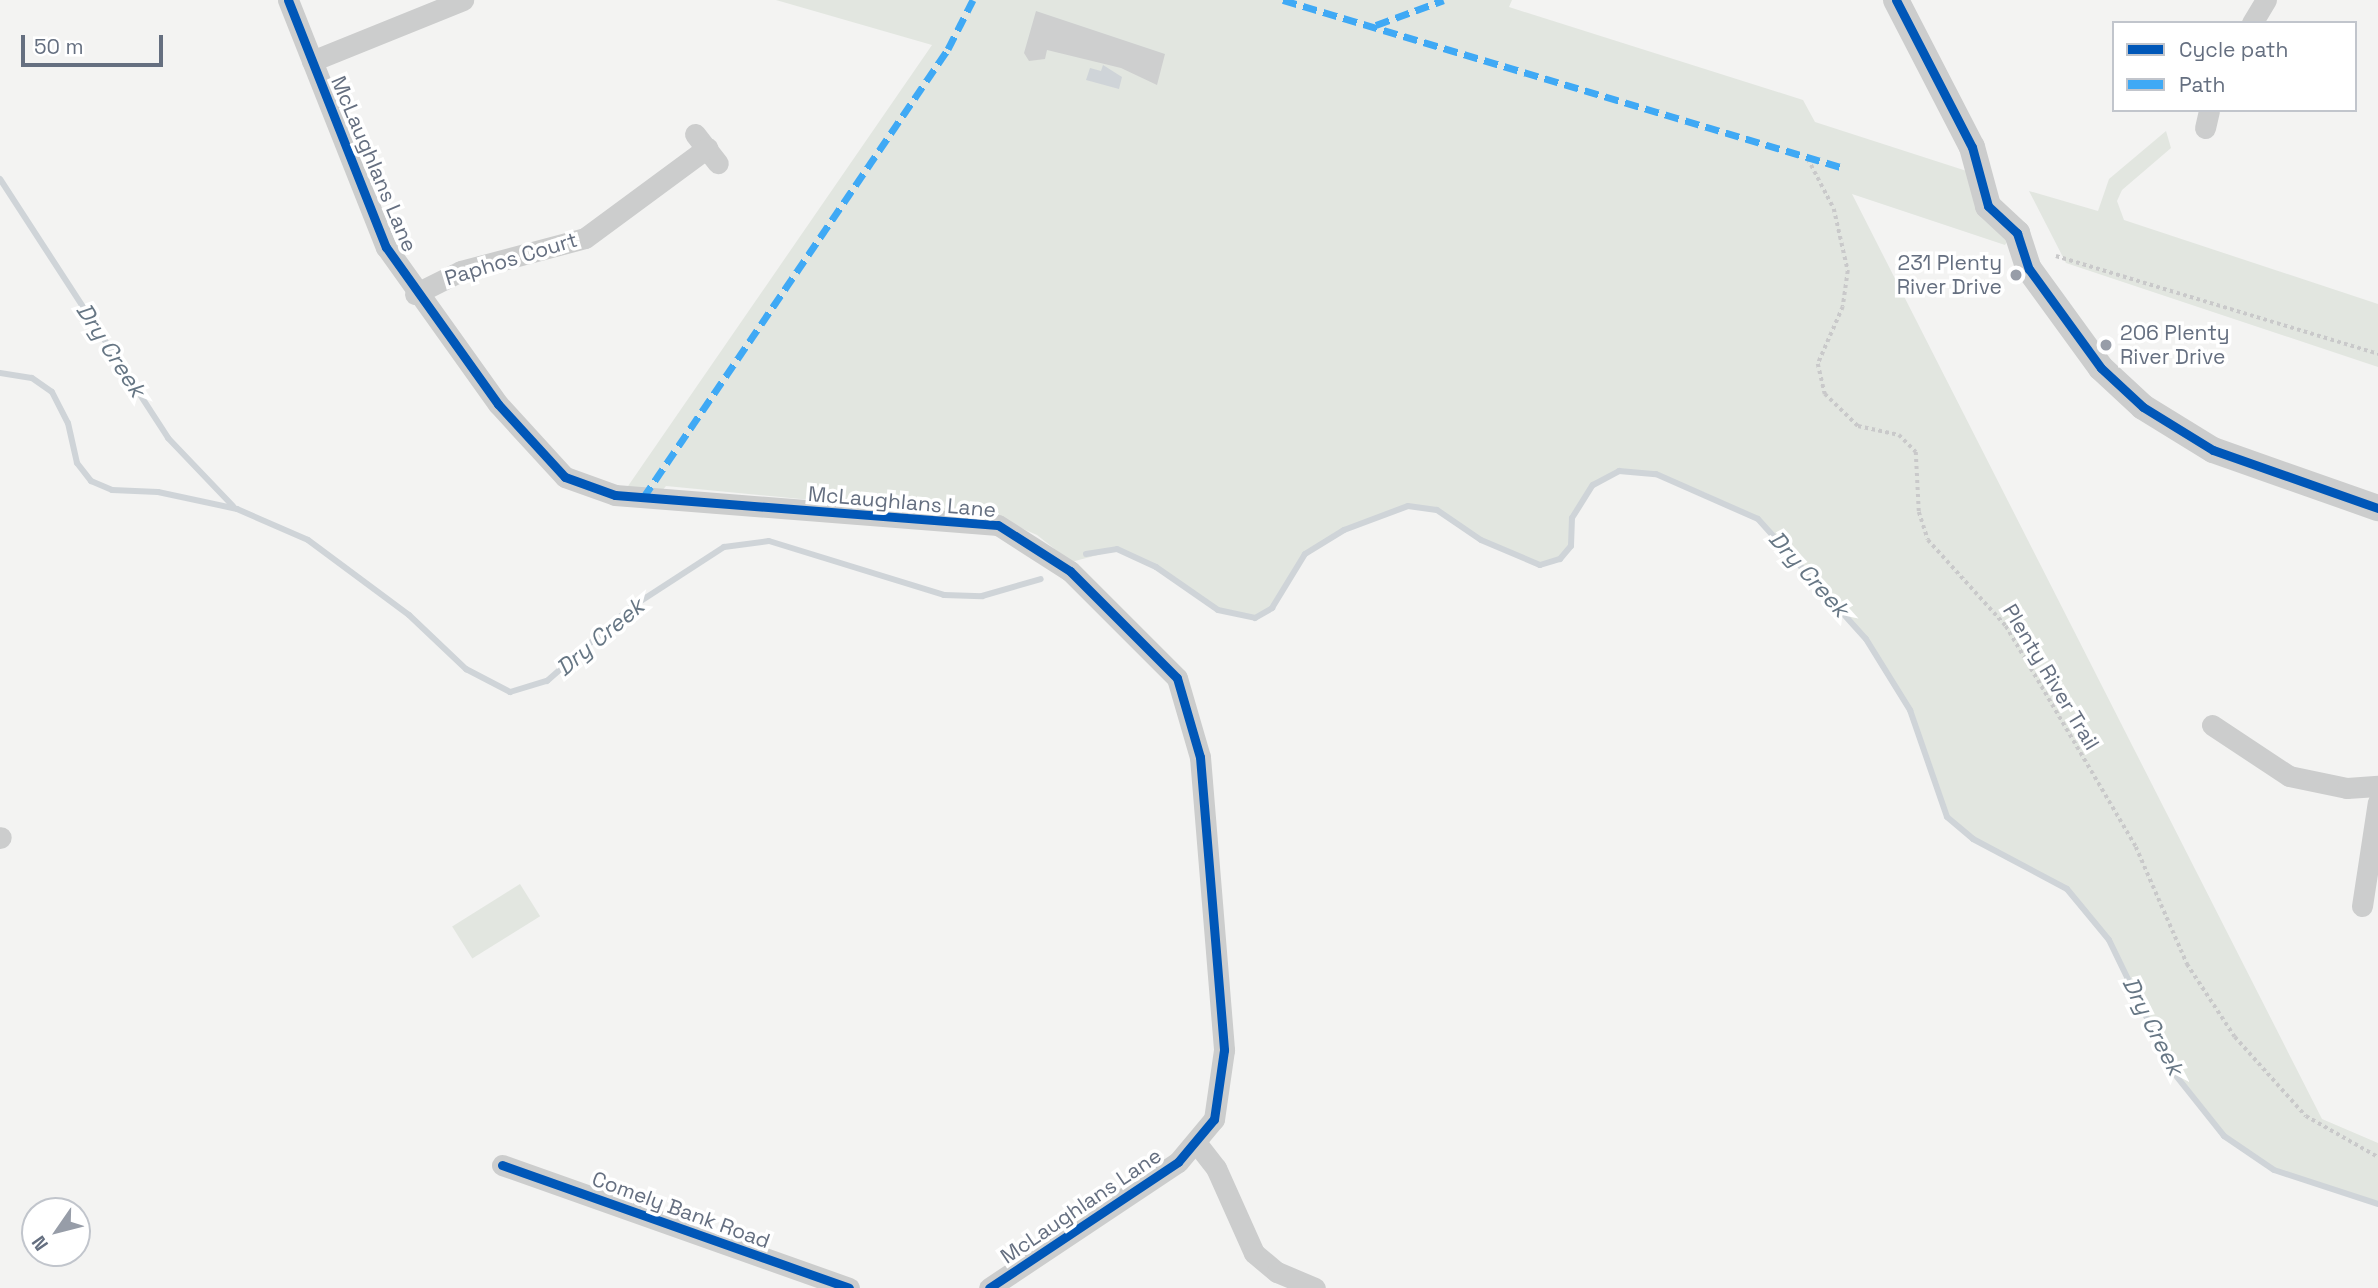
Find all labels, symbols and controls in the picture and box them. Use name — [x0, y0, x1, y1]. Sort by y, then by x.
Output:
scale bar — [24, 21, 166, 65]
legend — [2112, 21, 2357, 112]
text: 50 m — [34, 33, 84, 60]
text: Cycle path — [2179, 36, 2288, 63]
text: Path — [2179, 71, 2225, 98]
street label: McLaughlans Lane — [326, 72, 422, 256]
street label: Paphos Court — [442, 227, 580, 291]
place label: 231 Plenty River Drive — [1897, 250, 2002, 300]
marker: 231 Plenty River Drive — [2008, 267, 2024, 283]
water label: Dry Creek — [70, 298, 152, 402]
place label: 206 Plenty River Drive — [2120, 320, 2230, 370]
marker: 206 Plenty River Drive — [2098, 337, 2114, 353]
street label: McLaughlans Lane — [807, 481, 997, 523]
water label: Dry Creek — [1763, 525, 1855, 623]
water label: Dry Creek — [550, 592, 650, 682]
street label: Plenty River Trail — [1997, 599, 2105, 755]
water label: Dry Creek — [2117, 972, 2189, 1080]
street label: McLaughlans Lane — [996, 1143, 1166, 1269]
street label: Comely Bank Road — [589, 1166, 773, 1254]
north arrow — [21, 1197, 91, 1267]
text: N — [26, 1231, 54, 1256]

